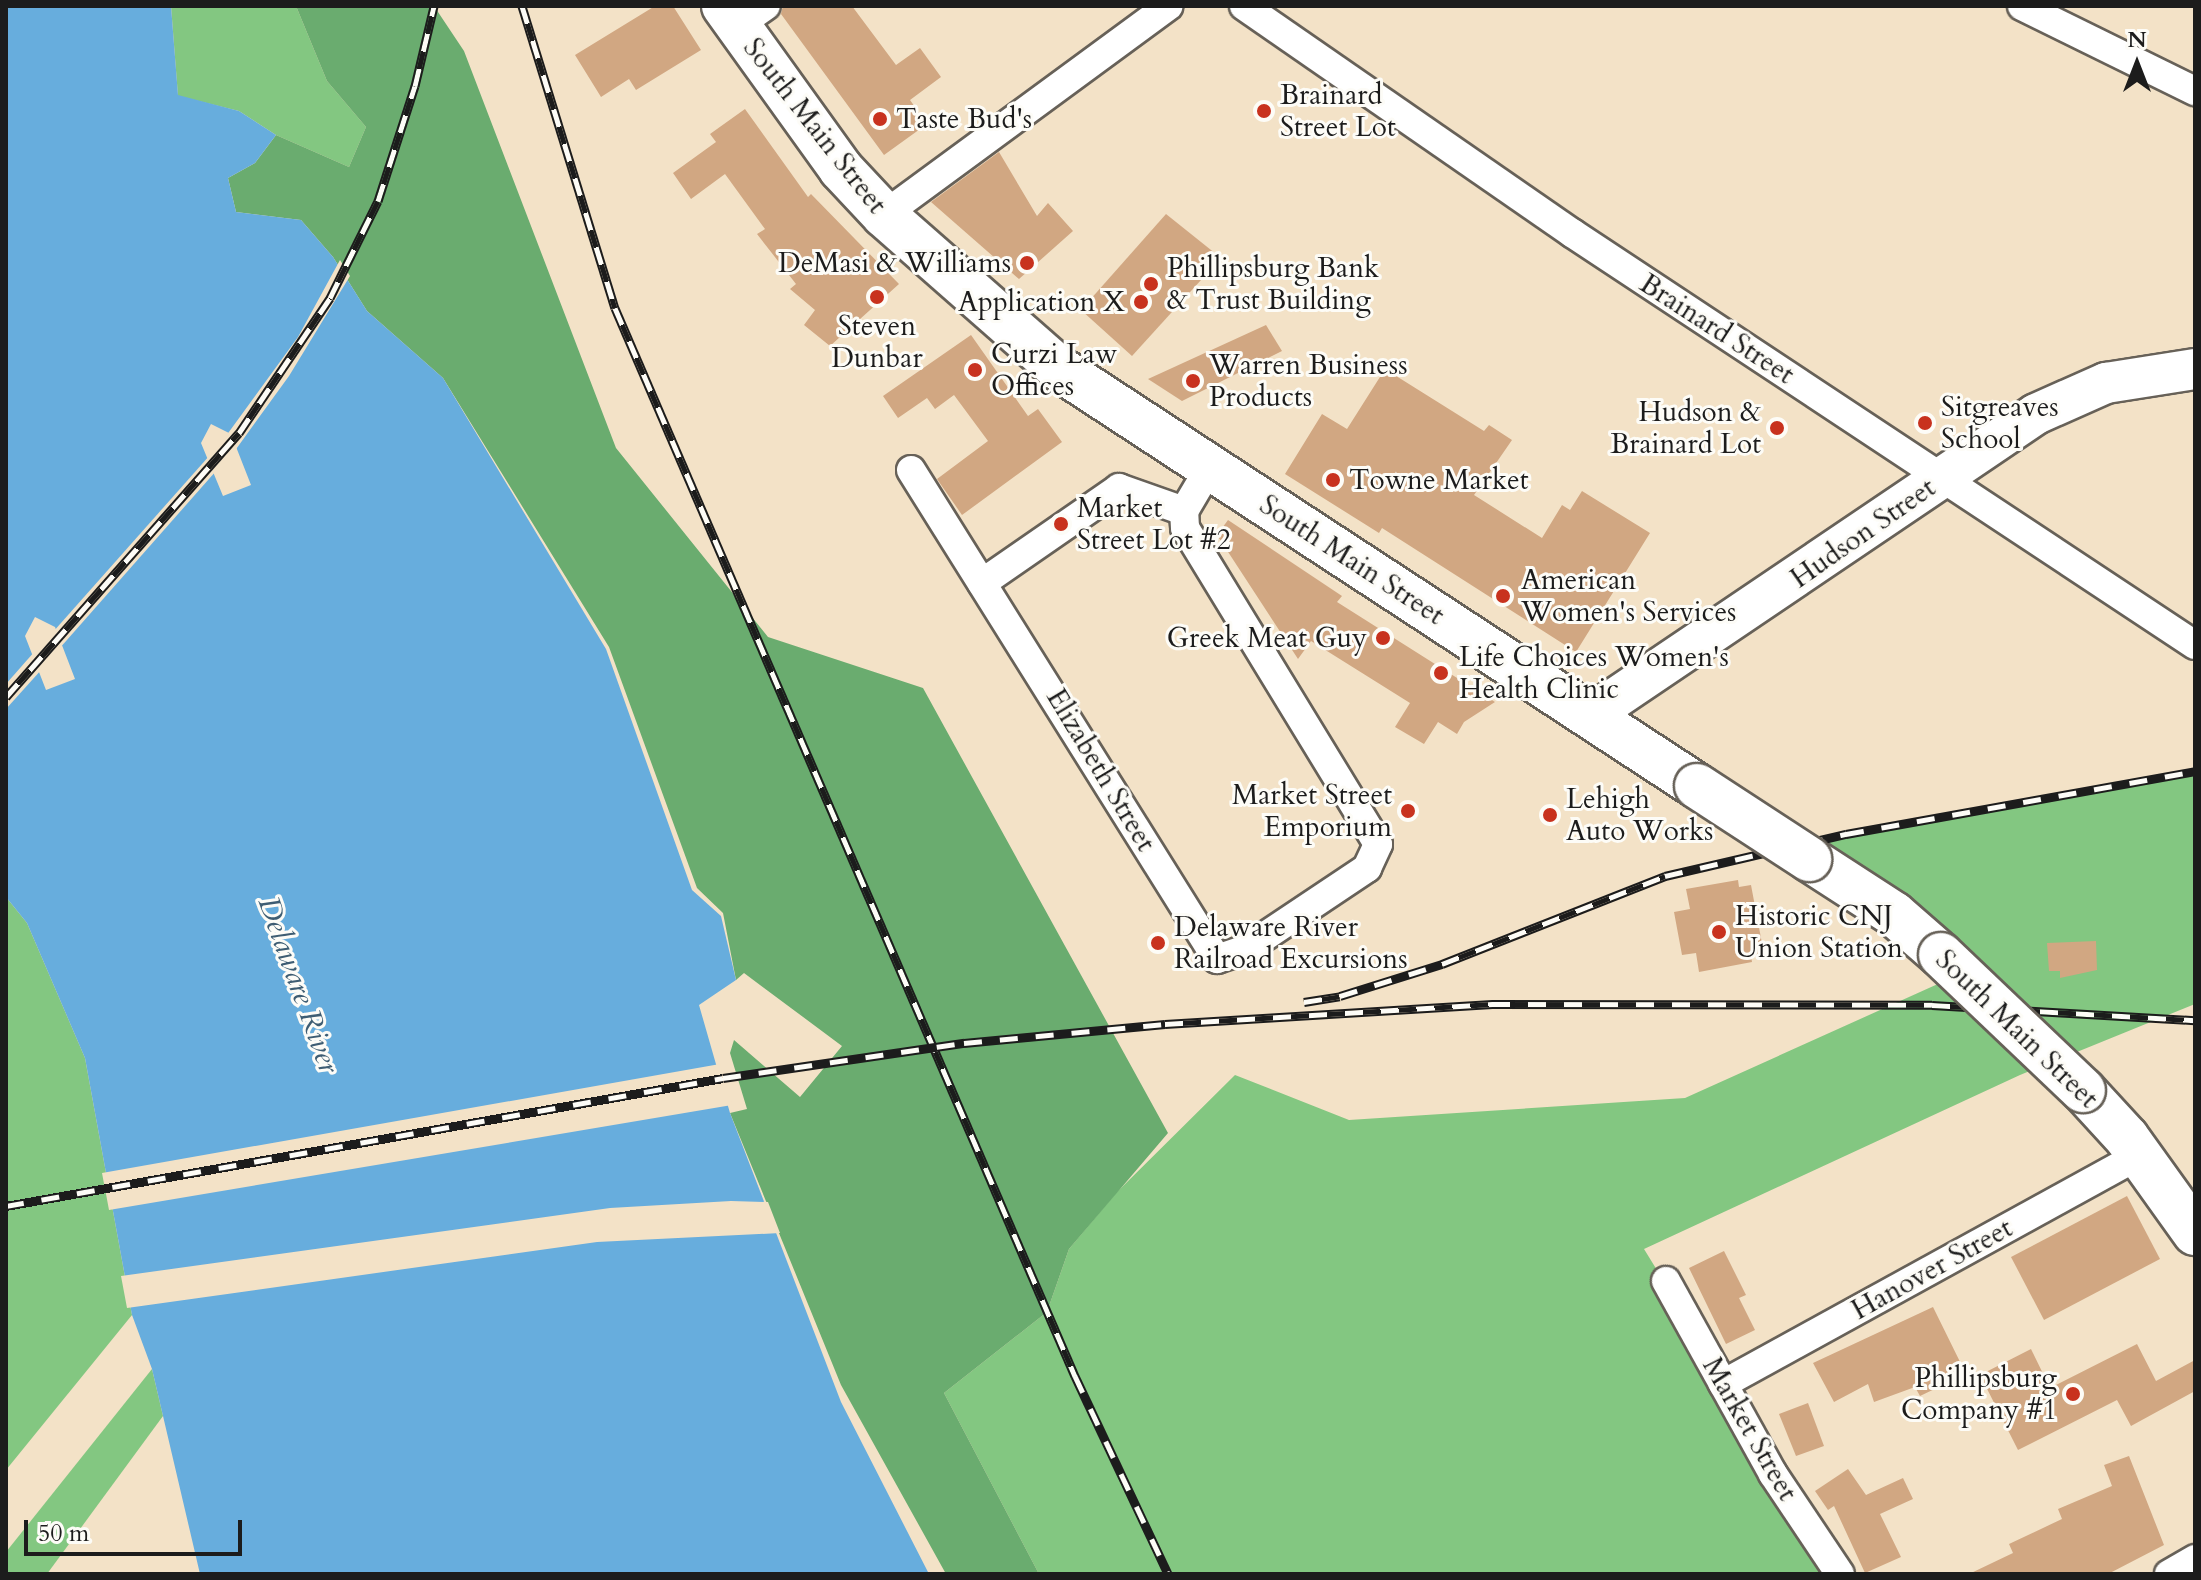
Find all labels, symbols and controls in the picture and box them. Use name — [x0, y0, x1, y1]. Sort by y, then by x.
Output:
north arrow — [2097, 24, 2177, 104]
text: N — [2127, 25, 2147, 55]
street label: South Main Street — [736, 32, 894, 220]
place label: Brainard Street Lot — [1280, 78, 1396, 144]
place label: Taste Bud's — [896, 102, 1032, 136]
marker: Brainard Street Lot — [1255, 102, 1273, 120]
marker: Taste Bud's — [871, 110, 889, 128]
place label: DeMasi & Williams — [778, 246, 1011, 280]
place label: Phillipsburg Bank & Trust Building — [1167, 251, 1379, 317]
marker: DeMasi & Williams — [1018, 254, 1036, 272]
street label: Brainard Street — [1634, 267, 1800, 391]
marker: Phillipsburg Bank & Trust Building — [1142, 275, 1160, 293]
place label: Application X — [958, 285, 1125, 319]
marker: Steven Dunbar — [868, 288, 886, 306]
marker: Application X — [1132, 293, 1150, 311]
place label: Steven Dunbar — [831, 309, 923, 375]
place label: Curzi Law Offices — [991, 337, 1117, 403]
place label: Warren Business Products — [1209, 348, 1408, 414]
marker: Curzi Law Offices — [966, 361, 984, 379]
marker: Warren Business Products — [1184, 372, 1202, 390]
place label: Sitgreaves School — [1941, 390, 2059, 456]
place label: Hudson & Brainard Lot — [1610, 395, 1761, 461]
marker: Sitgreaves School — [1916, 414, 1934, 432]
marker: Hudson & Brainard Lot — [1768, 419, 1786, 437]
place label: Towne Market — [1349, 463, 1528, 497]
marker: Towne Market — [1324, 471, 1342, 489]
street label: Hudson Street — [1784, 471, 1942, 595]
street label: South Main Street — [1253, 488, 1451, 632]
place label: Market Street Lot #2 — [1077, 491, 1231, 557]
marker: Market Street Lot #2 — [1052, 515, 1070, 533]
place label: American Women's Services — [1521, 563, 1736, 629]
marker: American Women's Services — [1492, 585, 1514, 607]
place label: Greek Meat Guy — [1167, 621, 1367, 655]
marker: Greek Meat Guy — [1374, 629, 1392, 647]
place label: Life Choices Women's Health Clinic — [1459, 640, 1729, 706]
marker: Life Choices Women's Health Clinic — [1430, 662, 1452, 684]
street label: Elizabeth Street — [1039, 683, 1163, 857]
place label: Market Street Emporium — [1232, 778, 1392, 844]
place label: Lehigh Auto Works — [1566, 782, 1713, 848]
marker: Market Street Emporium — [1399, 802, 1417, 820]
marker: Lehigh Auto Works — [1541, 806, 1559, 824]
water label: Delaware River — [249, 892, 347, 1078]
place label: Historic CNJ Union Station — [1735, 899, 1903, 965]
place label: Delaware River Railroad Excursions — [1174, 910, 1408, 976]
marker: Historic CNJ Union Station — [1710, 923, 1728, 941]
marker: Delaware River Railroad Excursions — [1149, 934, 1167, 952]
street label: South Main Street — [1929, 943, 2105, 1115]
street label: Hanover Street — [1846, 1211, 2018, 1327]
street label: Market Street — [1695, 1351, 1805, 1507]
place label: Phillipsburg Company #1 — [1901, 1361, 2057, 1427]
marker: Phillipsburg Company #1 — [2064, 1385, 2082, 1403]
scale bar — [28, 1504, 246, 1554]
text: 50 m — [38, 1517, 89, 1550]

